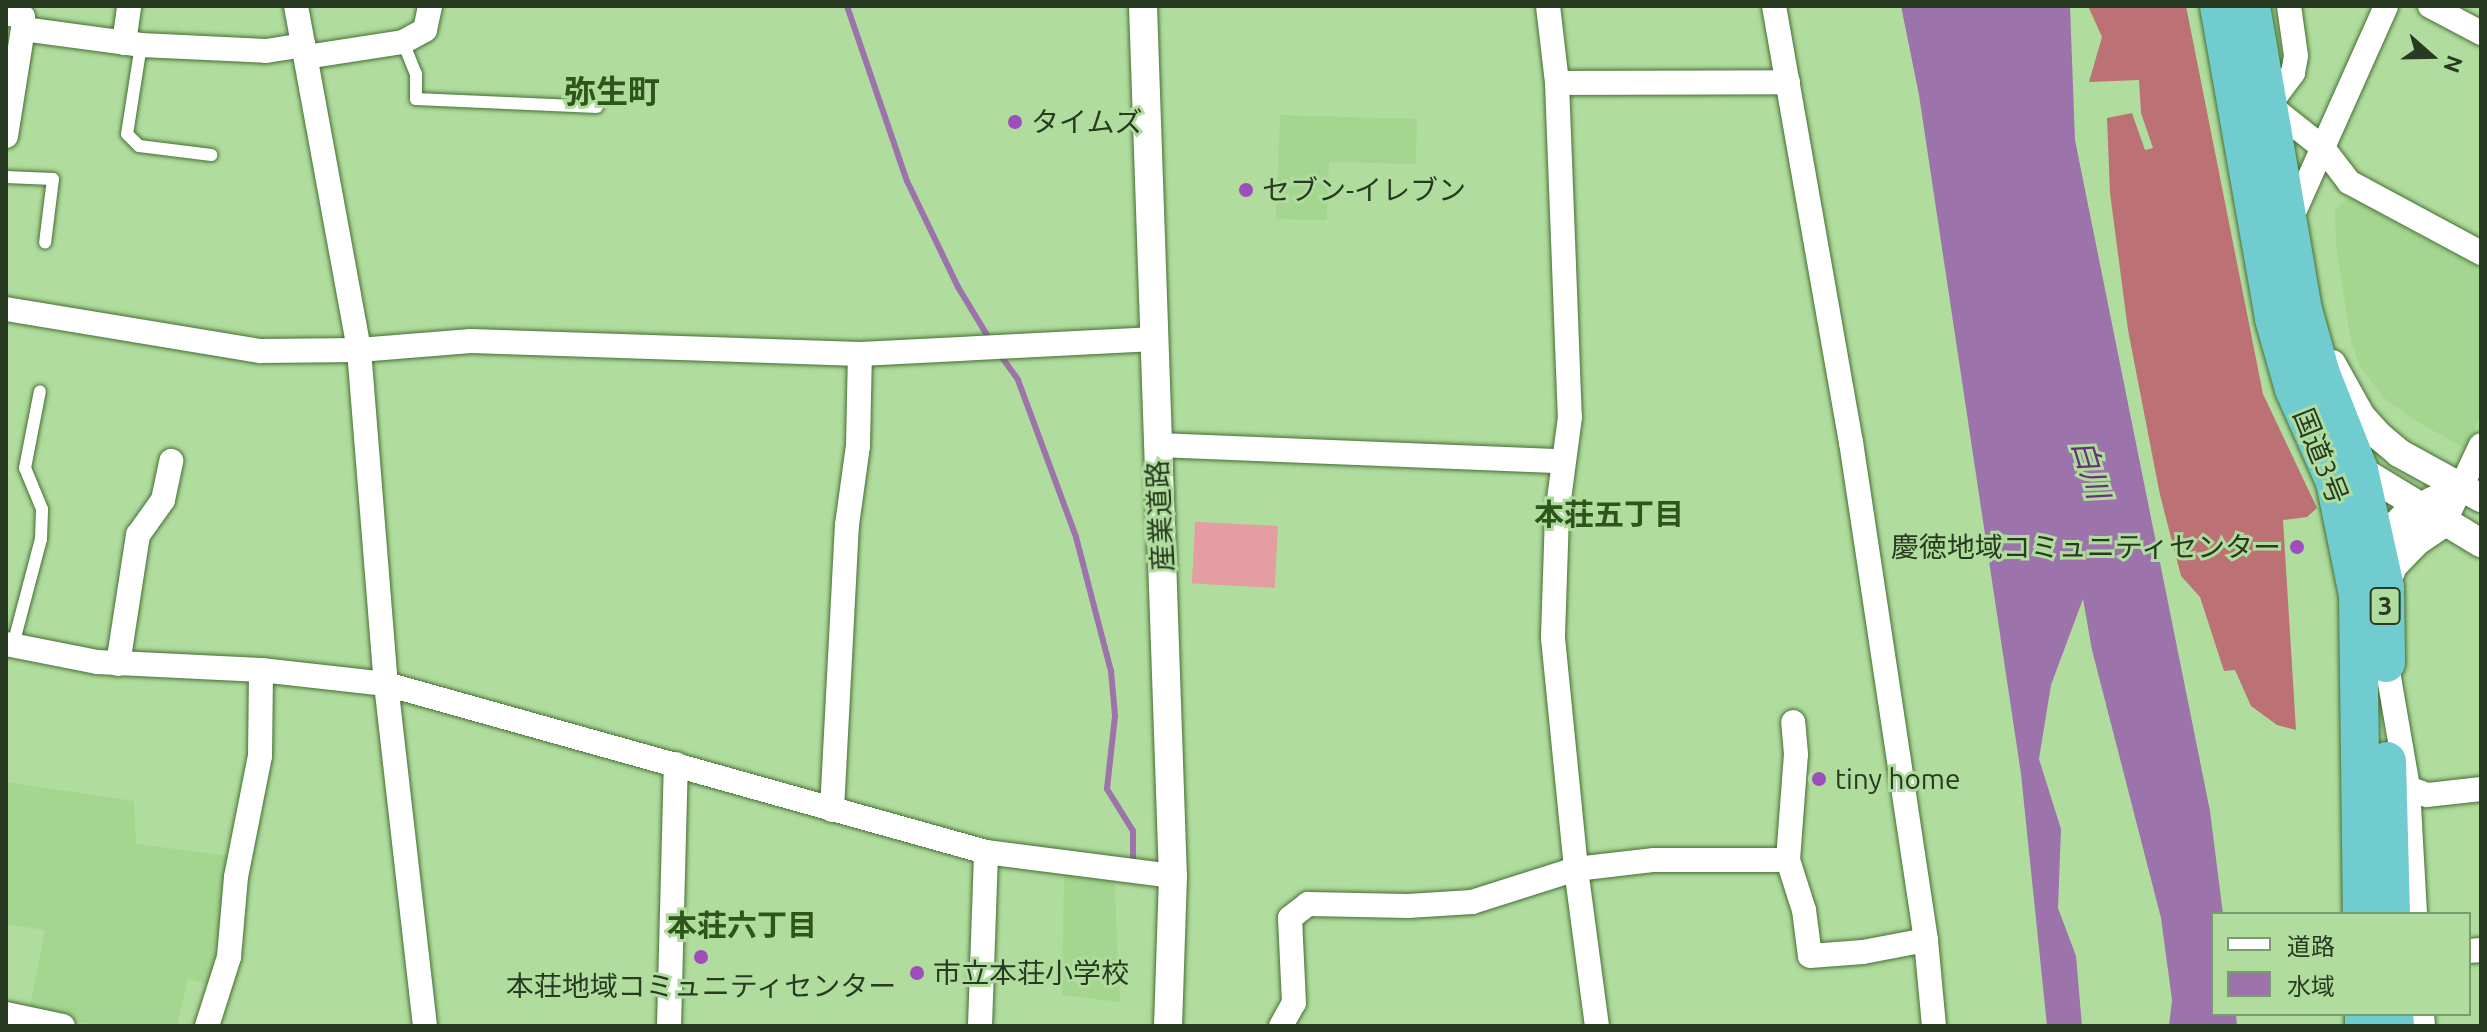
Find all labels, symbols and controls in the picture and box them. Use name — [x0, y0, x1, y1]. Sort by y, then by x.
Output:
north arrow — [2391, 16, 2471, 96]
text: N — [2439, 52, 2469, 76]
district label: 弥生町 — [564, 72, 660, 110]
place label: タイムズ — [1031, 105, 1143, 139]
marker: タイムズ — [1006, 113, 1024, 131]
place label: セブン-イレブン — [1262, 173, 1466, 207]
marker: セブン-イレブン — [1237, 181, 1255, 199]
street label: 国道3号 — [2287, 403, 2355, 509]
water label: 白川 — [2065, 435, 2117, 503]
street label: 産業道路 — [1140, 459, 1180, 573]
district label: 本荘五丁目 — [1534, 496, 1684, 532]
place label: 慶徳地域コミュニティセンター — [1889, 530, 2281, 564]
marker: 慶徳地域コミュニティセンター — [2288, 538, 2306, 556]
road number: 3 — [2369, 584, 2401, 628]
place label: tiny home — [1835, 762, 1960, 796]
marker: tiny home — [1810, 770, 1828, 788]
district label: 本荘六丁目 — [667, 907, 817, 943]
legend — [2211, 912, 2471, 1016]
text: 道路 — [2287, 933, 2335, 960]
marker: 本荘地域コミュニティセンター — [692, 948, 710, 966]
place label: 市立本荘小学校 — [933, 956, 1129, 990]
marker: 市立本荘小学校 — [908, 964, 926, 982]
place label: 本荘地域コミュニティセンター — [505, 969, 897, 1003]
text: 水域 — [2287, 973, 2335, 1000]

